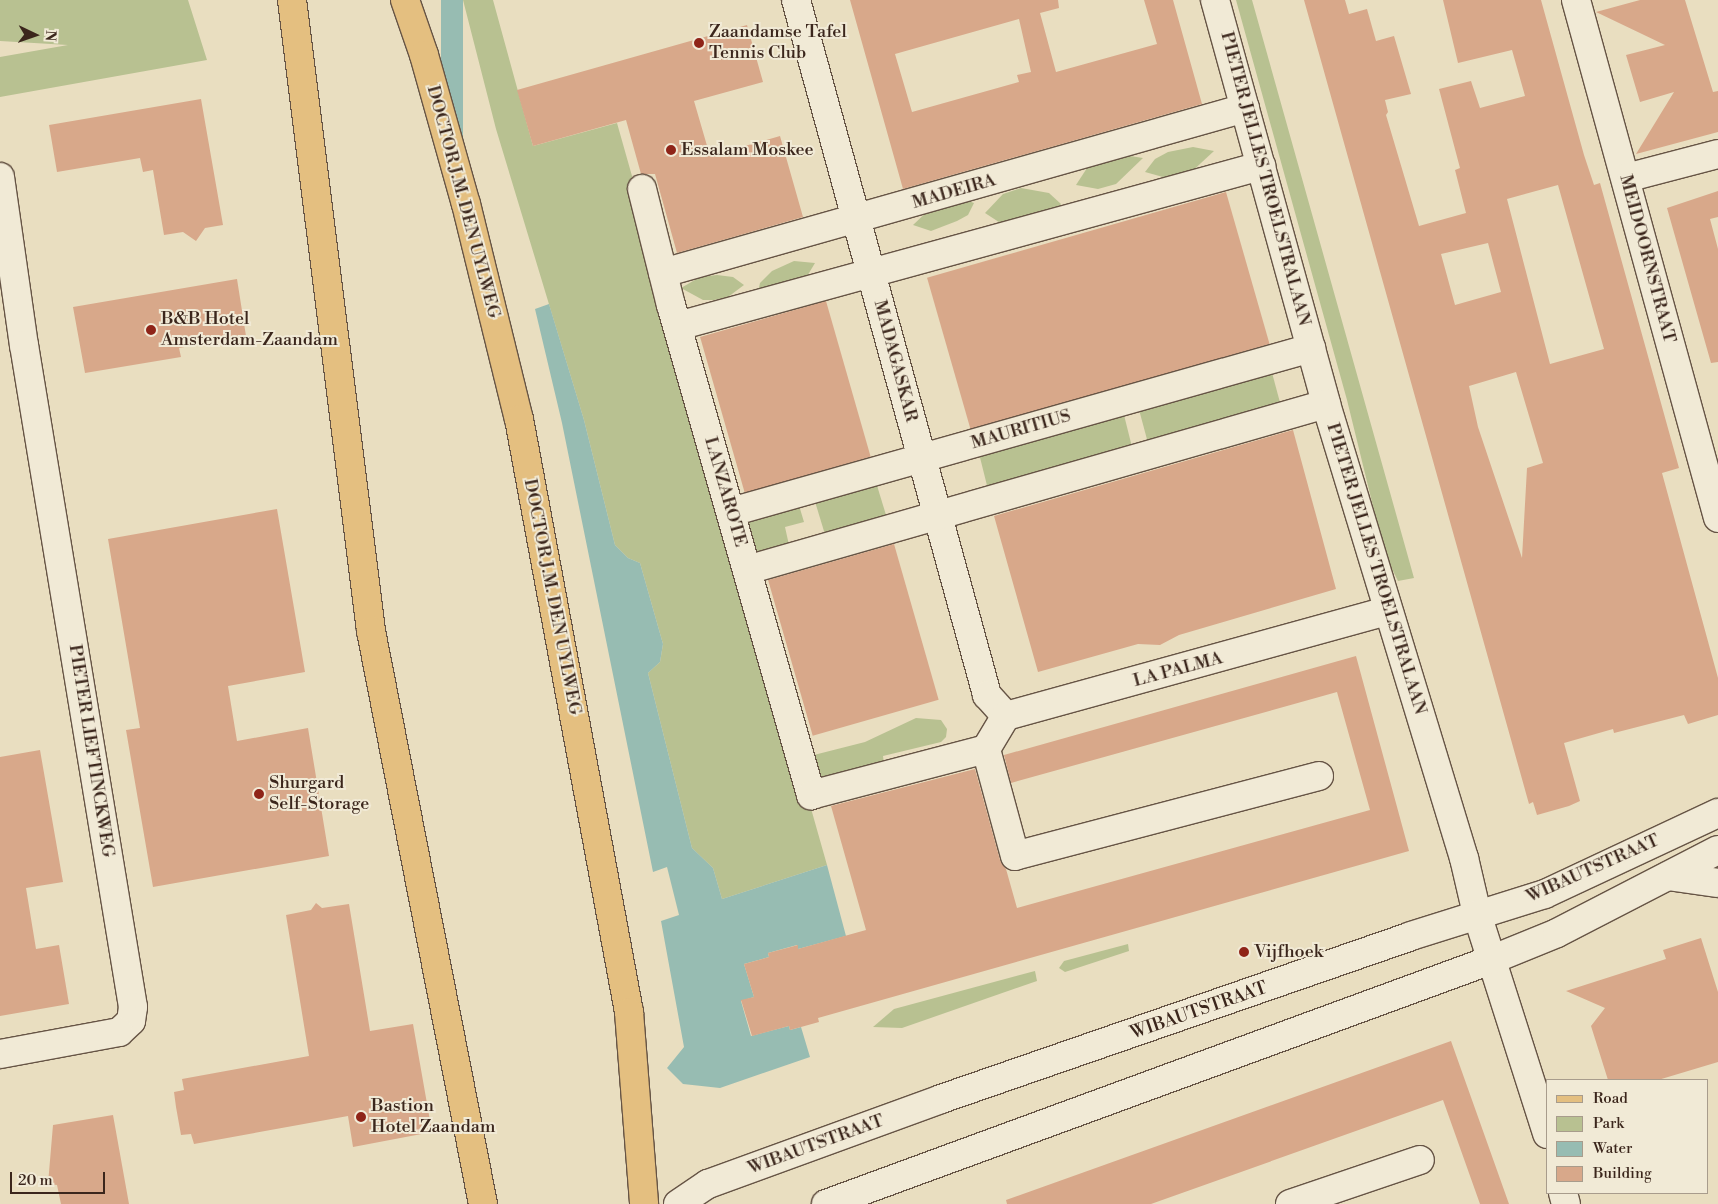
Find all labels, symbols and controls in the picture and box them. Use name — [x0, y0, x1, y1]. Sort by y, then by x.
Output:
north arrow — [10, 10, 60, 60]
place label: Zaandamse Tafel Tennis Club — [709, 22, 847, 64]
text: N — [41, 30, 59, 42]
street label: PIETER JELLES TROELSTRALAAN — [1215, 30, 1315, 328]
marker: Zaandamse Tafel Tennis Club — [693, 37, 705, 49]
street label: DOCTOR J.M. DEN UYLWEG — [421, 83, 505, 321]
place label: Essalam Moskee — [681, 139, 814, 161]
marker: Essalam Moskee — [665, 144, 677, 156]
street label: MADEIRA — [910, 170, 998, 214]
street label: MEIDOORNSTRAAT — [1614, 172, 1680, 346]
street label: MADAGASKAR — [868, 298, 922, 424]
place label: B&B Hotel Amsterdam-Zaandam — [161, 309, 338, 352]
marker: B&B Hotel Amsterdam-Zaandam — [145, 324, 157, 336]
street label: MAURITIUS — [969, 405, 1073, 455]
street label: PIETER JELLES TROELSTRALAAN — [1321, 421, 1431, 717]
street label: LANZAROTE — [699, 435, 751, 549]
street label: DOCTOR J.M. DEN UYLWEG — [518, 477, 586, 717]
street label: PIETER LIEFTINCKWEG — [64, 643, 118, 859]
street label: LA PALMA — [1131, 648, 1225, 692]
place label: Shurgard Self-Storage — [269, 773, 369, 816]
marker: Shurgard Self-Storage — [253, 788, 265, 800]
street label: WIBAUTSTRAAT — [1523, 830, 1663, 908]
place label: Vijfhoek — [1254, 941, 1323, 963]
marker: Vijfhoek — [1238, 946, 1250, 958]
street label: WIBAUTSTRAAT — [1128, 977, 1270, 1045]
legend — [1546, 1079, 1708, 1194]
text: Road — [1593, 1089, 1628, 1108]
place label: Bastion Hotel Zaandam — [371, 1096, 496, 1138]
street label: WIBAUTSTRAAT — [745, 1110, 887, 1180]
marker: Bastion Hotel Zaandam — [355, 1111, 367, 1123]
text: Park — [1593, 1114, 1624, 1133]
text: Water — [1593, 1139, 1632, 1158]
scale bar — [12, 1162, 108, 1194]
text: Building — [1593, 1164, 1652, 1183]
text: 20 m — [18, 1171, 53, 1190]

